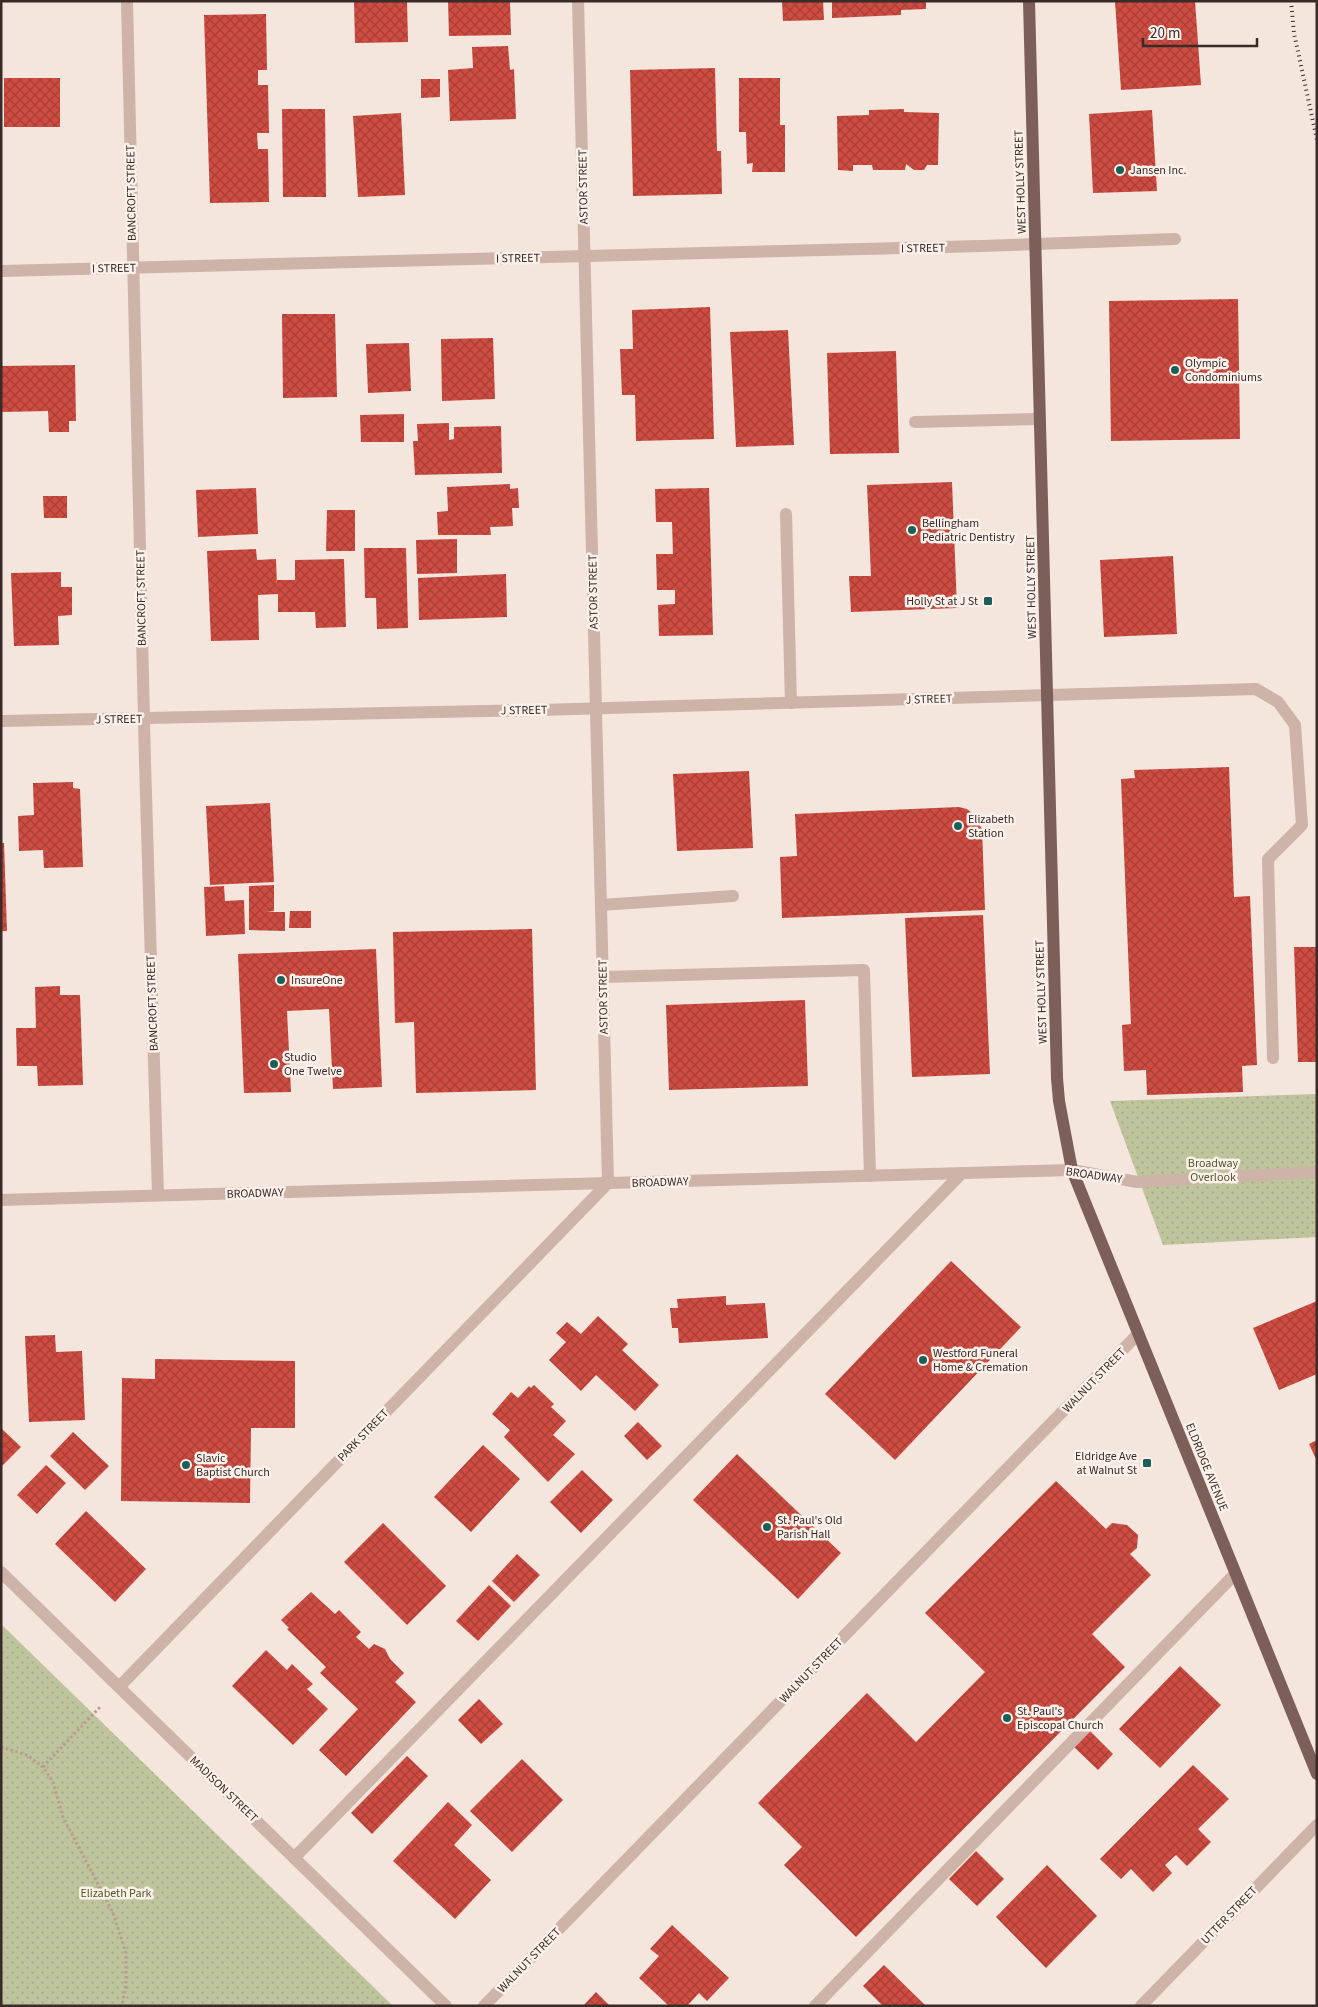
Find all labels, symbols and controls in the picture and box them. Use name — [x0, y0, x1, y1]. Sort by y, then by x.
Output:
scale bar — [1143, 15, 1257, 47]
text: 20 m — [1150, 23, 1180, 44]
street label: WEST HOLLY STREET — [1010, 129, 1031, 234]
street label: BANCROFT STREET — [122, 144, 141, 241]
street label: ASTOR STREET — [574, 149, 593, 224]
place label: Jansen Inc. — [1130, 162, 1187, 179]
marker: Jansen Inc. — [1114, 164, 1126, 176]
street label: I STREET — [901, 240, 946, 257]
street label: I STREET — [496, 250, 541, 267]
street label: I STREET — [92, 260, 137, 277]
place label: Olympic Condominiums — [1185, 355, 1262, 386]
marker: Olympic Condominiums — [1169, 364, 1181, 376]
place label: Bellingham Pediatric Dentistry — [922, 515, 1015, 546]
marker: Bellingham Pediatric Dentistry — [906, 524, 918, 536]
street label: WEST HOLLY STREET — [1022, 534, 1041, 639]
street label: BANCROFT STREET — [132, 549, 151, 646]
street label: ASTOR STREET — [584, 554, 603, 629]
place label: Holly St at J St — [906, 593, 978, 610]
marker: Holly St at J St — [982, 595, 994, 607]
street label: J STREET — [905, 690, 953, 709]
street label: J STREET — [501, 702, 548, 719]
street label: J STREET — [96, 711, 143, 728]
place label: Elizabeth Station — [968, 811, 1014, 842]
marker: Elizabeth Station — [952, 820, 964, 832]
street label: WEST HOLLY STREET — [1031, 939, 1052, 1044]
street label: BANCROFT STREET — [142, 954, 163, 1051]
street label: ASTOR STREET — [594, 959, 613, 1034]
place label: InsureOne — [291, 972, 343, 989]
marker: InsureOne — [275, 974, 287, 986]
place label: Studio One Twelve — [284, 1049, 342, 1080]
marker: Studio One Twelve — [268, 1058, 280, 1070]
park label: Broadway Overlook — [1188, 1155, 1239, 1186]
street label: BROADWAY — [1064, 1163, 1124, 1188]
street label: BROADWAY — [631, 1173, 689, 1192]
street label: BROADWAY — [226, 1184, 284, 1203]
street label: WALNUT STREET — [1059, 1344, 1130, 1417]
place label: Westford Funeral Home & Cremation — [933, 1345, 1028, 1376]
marker: Westford Funeral Home & Cremation — [917, 1354, 929, 1366]
street label: PARK STREET — [334, 1405, 393, 1466]
street label: ELDRIDGE AVENUE — [1181, 1421, 1232, 1514]
place label: Eldridge Ave at Walnut St — [1075, 1448, 1137, 1479]
place label: Slavic Baptist Church — [196, 1450, 270, 1481]
marker: Eldridge Ave at Walnut St — [1141, 1457, 1153, 1469]
marker: Slavic Baptist Church — [180, 1459, 192, 1471]
place label: St. Paul's Old Parish Hall — [777, 1512, 842, 1543]
marker: St. Paul's Old Parish Hall — [761, 1521, 773, 1533]
street label: WALNUT STREET — [776, 1634, 847, 1707]
place label: St. Paul's Episcopal Church — [1017, 1703, 1104, 1734]
marker: St. Paul's Episcopal Church — [1001, 1712, 1013, 1724]
street label: MADISON STREET — [186, 1752, 262, 1827]
street label: UTTER STREET — [1197, 1882, 1262, 1948]
park label: Elizabeth Park — [80, 1885, 152, 1902]
street label: WALNUT STREET — [494, 1924, 565, 1997]

